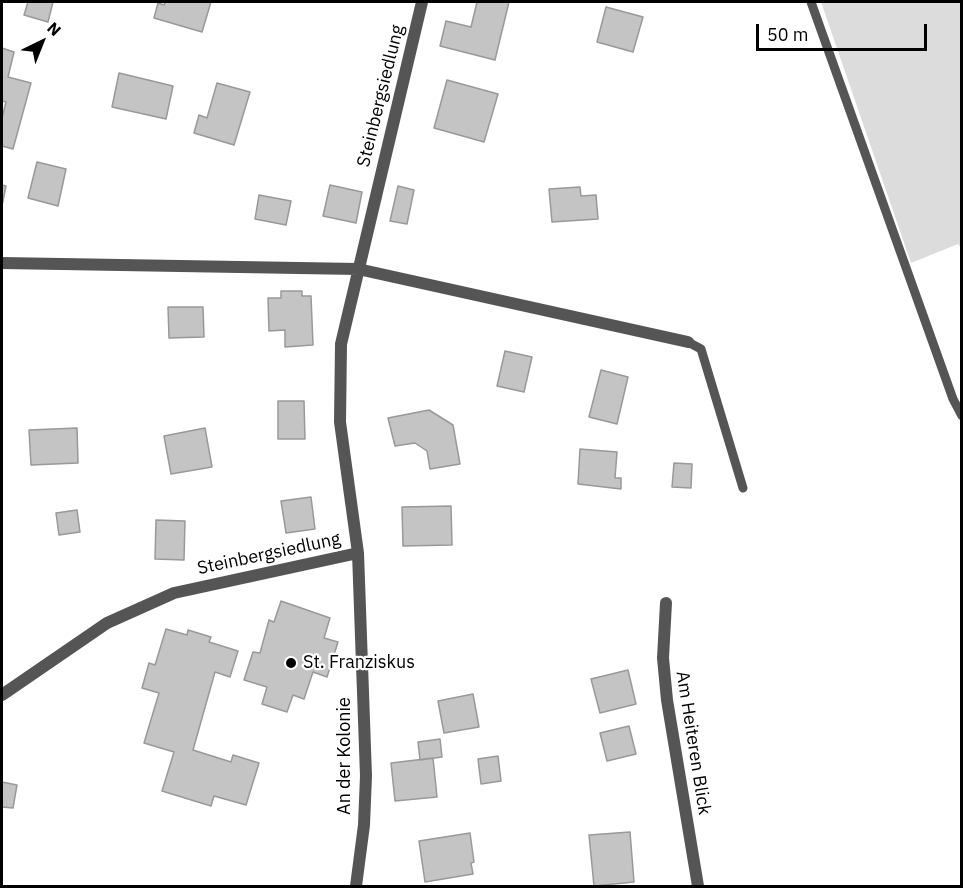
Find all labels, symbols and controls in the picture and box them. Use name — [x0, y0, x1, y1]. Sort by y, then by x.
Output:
north arrow — [12, 12, 72, 72]
scale bar — [759, 12, 930, 50]
text: N — [43, 18, 65, 40]
street label: Steinbergsiedlung — [353, 23, 409, 169]
text: 50 m — [767, 23, 809, 46]
street label: Steinbergsiedlung — [195, 528, 343, 580]
place label: St. Franziskus — [303, 652, 415, 674]
marker: St. Franziskus — [284, 656, 298, 670]
street label: Am Heiteren Blick — [671, 670, 715, 816]
street label: An der Kolonie — [334, 697, 356, 815]

